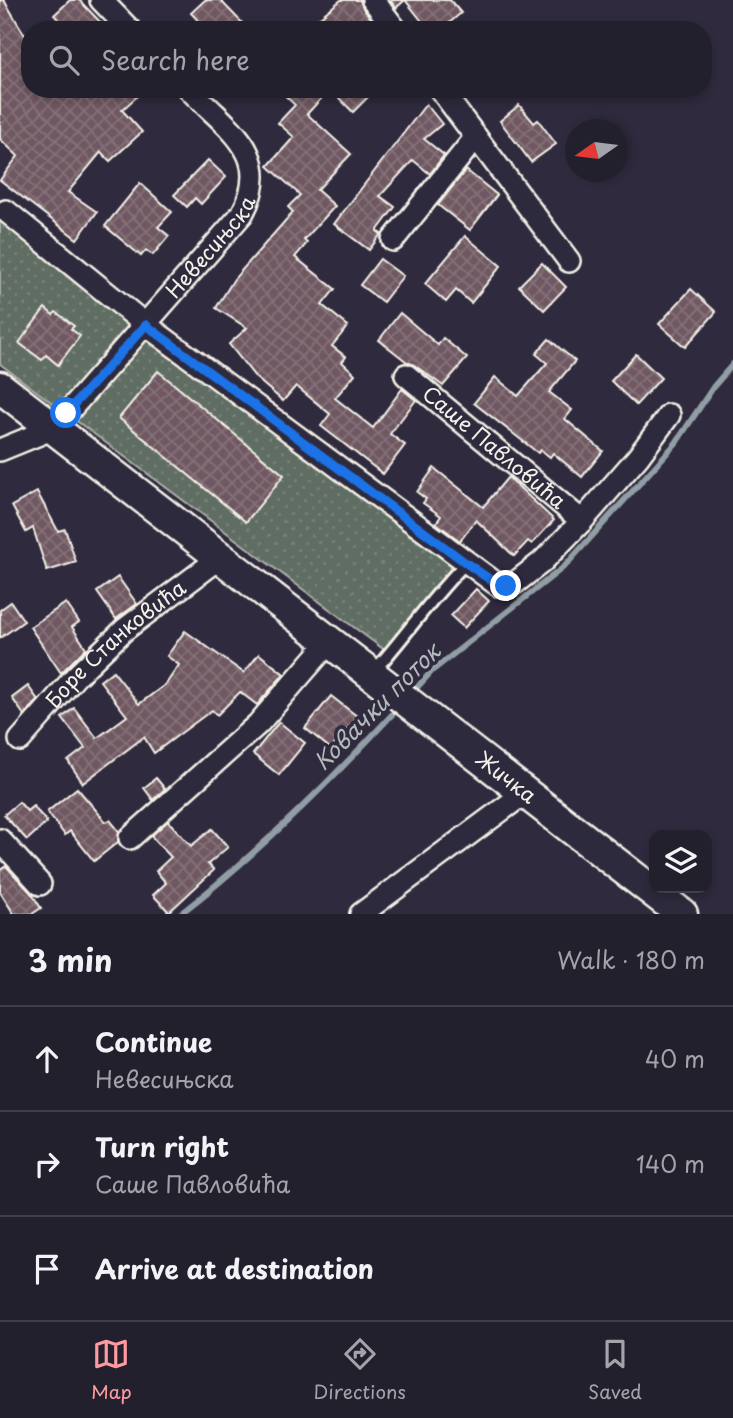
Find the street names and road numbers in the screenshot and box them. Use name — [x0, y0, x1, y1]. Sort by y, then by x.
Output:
street label: Невесињска — [157, 190, 263, 305]
street label: Саше Павловића — [416, 377, 574, 516]
street label: Боре Станковића — [37, 571, 192, 714]
street label: Жичка — [469, 742, 545, 811]

